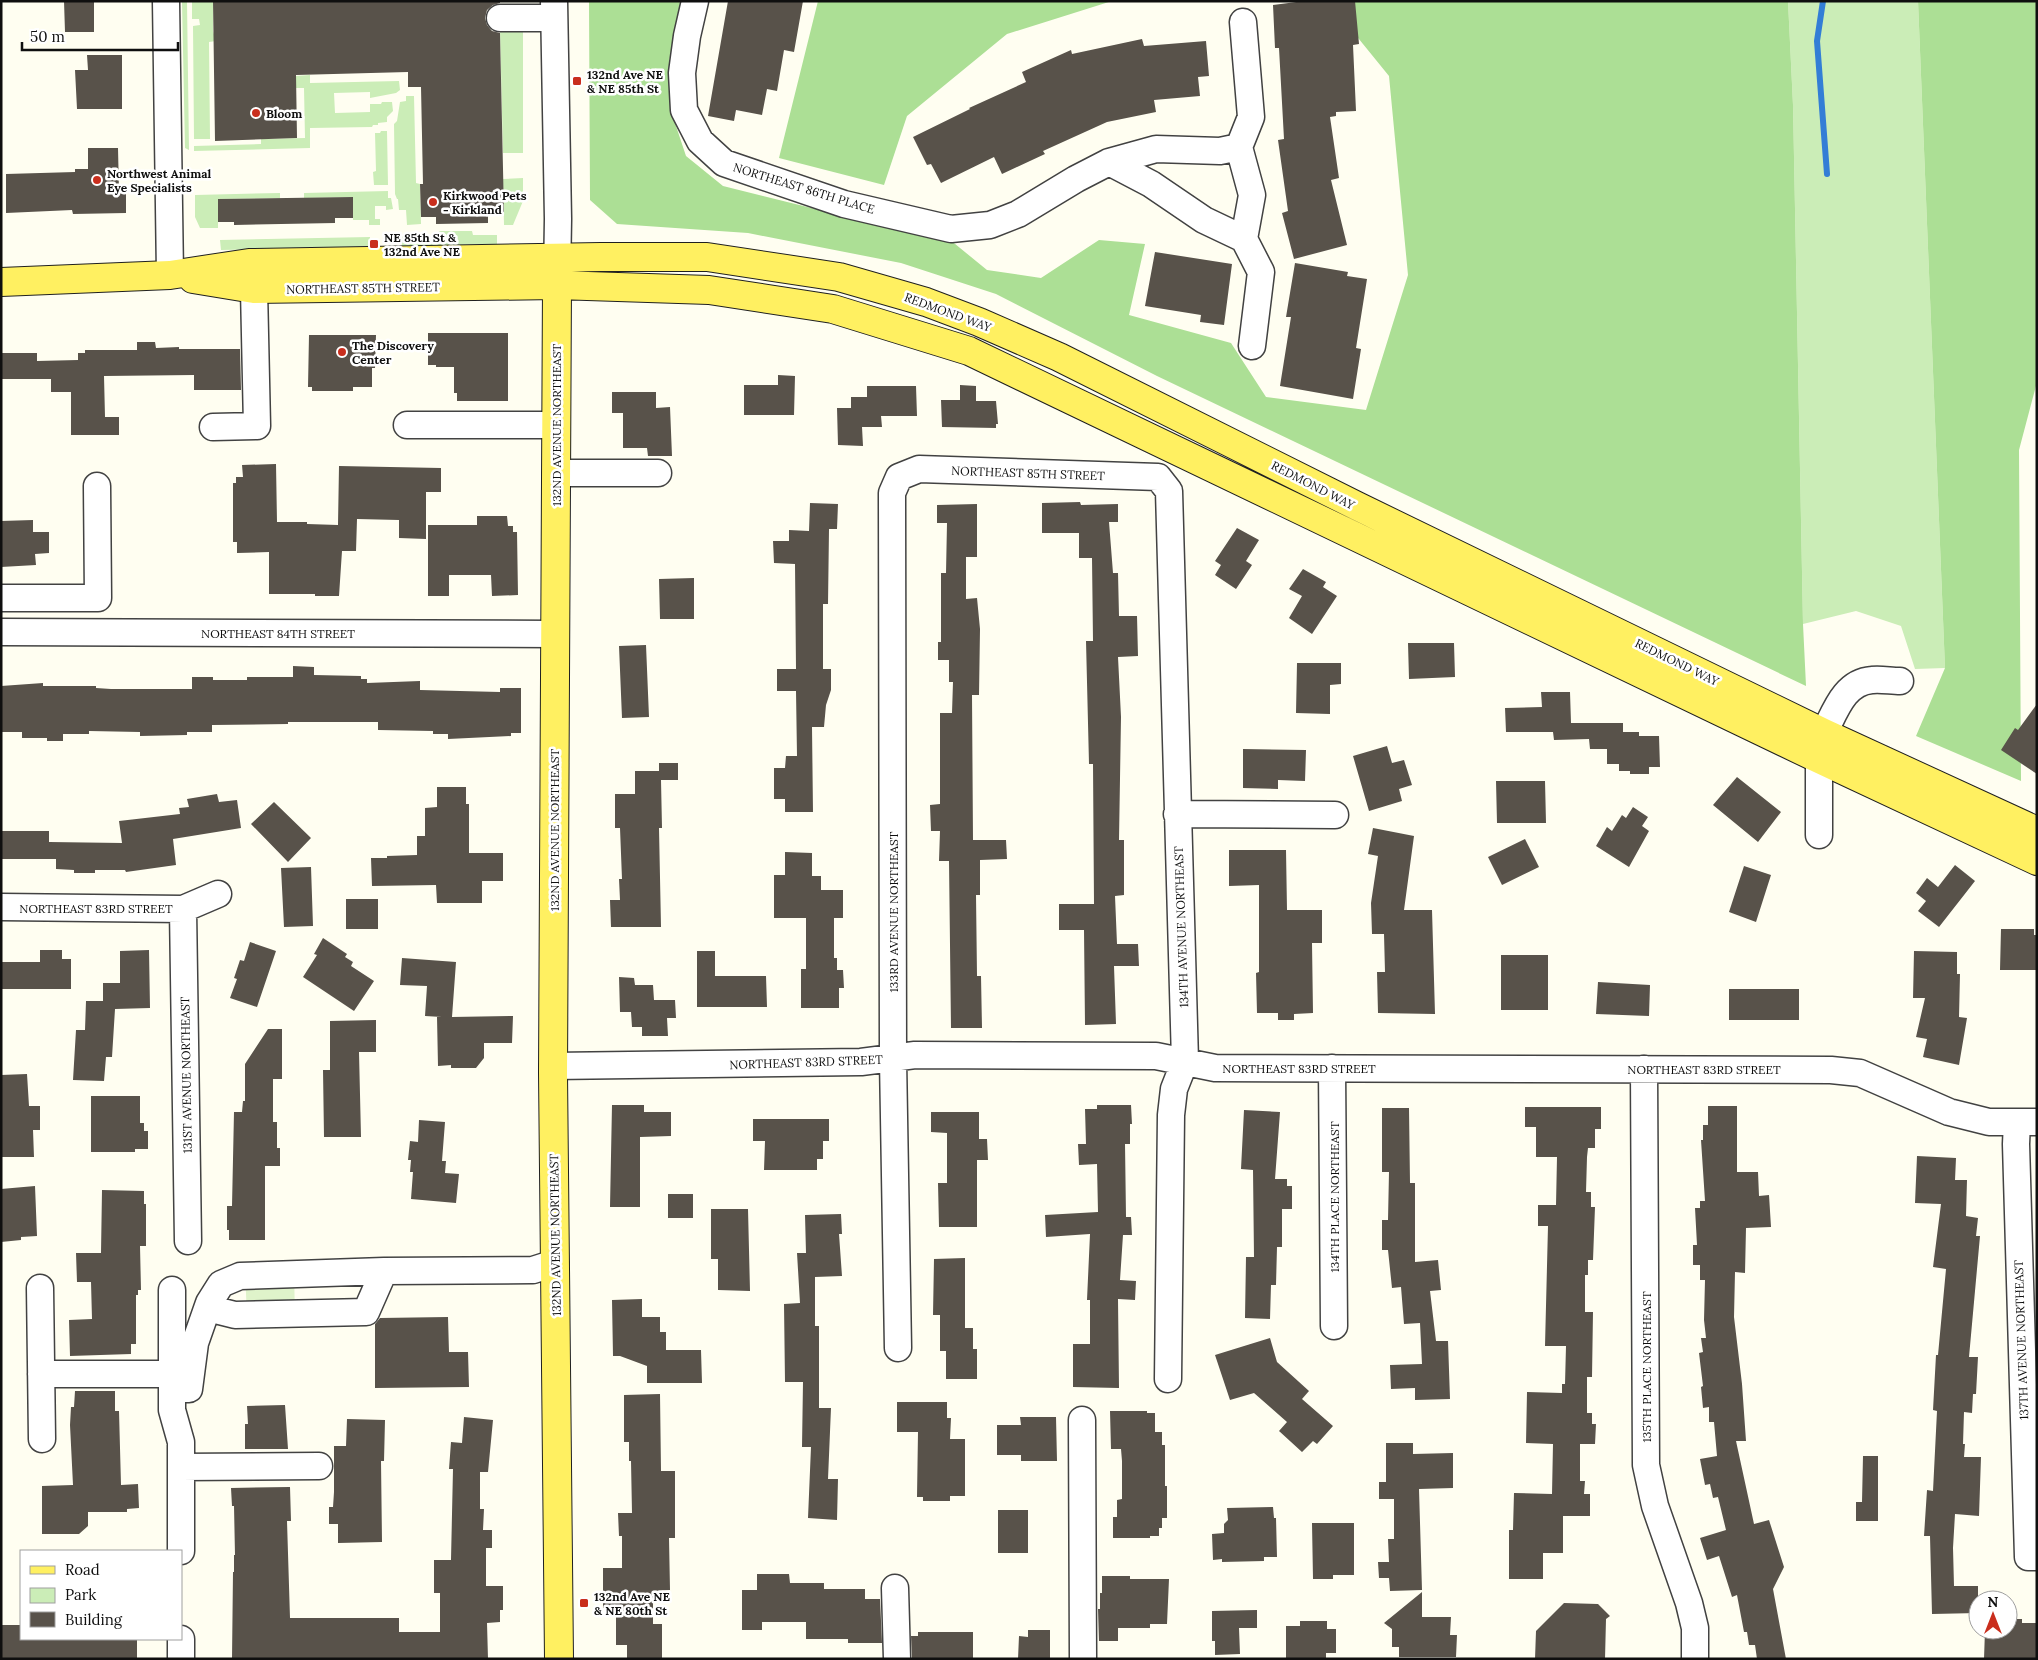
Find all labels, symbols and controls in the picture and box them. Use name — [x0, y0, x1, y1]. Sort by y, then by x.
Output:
scale bar — [22, 20, 179, 52]
text: 50 m — [30, 27, 65, 46]
place label: 132nd Ave NE & NE 85th St — [587, 67, 663, 96]
marker: 132nd Ave NE & NE 85th St — [571, 75, 583, 87]
place label: Bloom — [266, 106, 302, 121]
marker: Bloom — [250, 107, 262, 119]
street label: NORTHEAST 86TH PLACE — [731, 159, 877, 217]
place label: Northwest Animal Eye Specialists — [107, 166, 212, 195]
marker: Northwest Animal Eye Specialists — [91, 174, 103, 186]
place label: Kirkwood Pets - Kirkland — [443, 188, 527, 217]
marker: Kirkwood Pets - Kirkland — [427, 196, 439, 208]
place label: NE 85th St & 132nd Ave NE — [384, 230, 460, 259]
marker: NE 85th St & 132nd Ave NE — [368, 238, 380, 250]
street label: NORTHEAST 85TH STREET — [286, 279, 440, 297]
street label: REDMOND WAY — [902, 289, 994, 335]
place label: The Discovery Center — [352, 338, 434, 367]
street label: 132ND AVENUE NORTHEAST — [549, 343, 564, 506]
marker: The Discovery Center — [336, 346, 348, 358]
street label: REDMOND WAY — [1269, 458, 1358, 513]
street label: NORTHEAST 85TH STREET — [951, 463, 1105, 483]
street label: NORTHEAST 84TH STREET — [201, 626, 355, 641]
street label: REDMOND WAY — [1633, 635, 1722, 689]
street label: 132ND AVENUE NORTHEAST — [547, 748, 562, 911]
street label: 133RD AVENUE NORTHEAST — [886, 831, 901, 993]
street label: 134TH AVENUE NORTHEAST — [1171, 846, 1191, 1008]
street label: NORTHEAST 83RD STREET — [19, 901, 173, 916]
street label: 131ST AVENUE NORTHEAST — [177, 996, 195, 1153]
street label: NORTHEAST 83RD STREET — [729, 1052, 883, 1072]
street label: NORTHEAST 83RD STREET — [1222, 1061, 1376, 1076]
street label: NORTHEAST 83RD STREET — [1627, 1062, 1781, 1077]
street label: 134TH PLACE NORTHEAST — [1327, 1121, 1342, 1273]
street label: 132ND AVENUE NORTHEAST — [546, 1153, 564, 1316]
street label: 137TH AVENUE NORTHEAST — [2011, 1259, 2031, 1420]
street label: 135TH PLACE NORTHEAST — [1639, 1291, 1654, 1443]
legend — [20, 1550, 182, 1640]
text: Road — [65, 1560, 100, 1579]
text: Park — [65, 1585, 96, 1604]
place label: 132nd Ave NE & NE 80th St — [594, 1589, 670, 1618]
north arrow — [1968, 1590, 2018, 1640]
text: N — [1988, 1593, 1999, 1611]
marker: 132nd Ave NE & NE 80th St — [578, 1597, 590, 1609]
text: Building — [65, 1610, 123, 1629]

